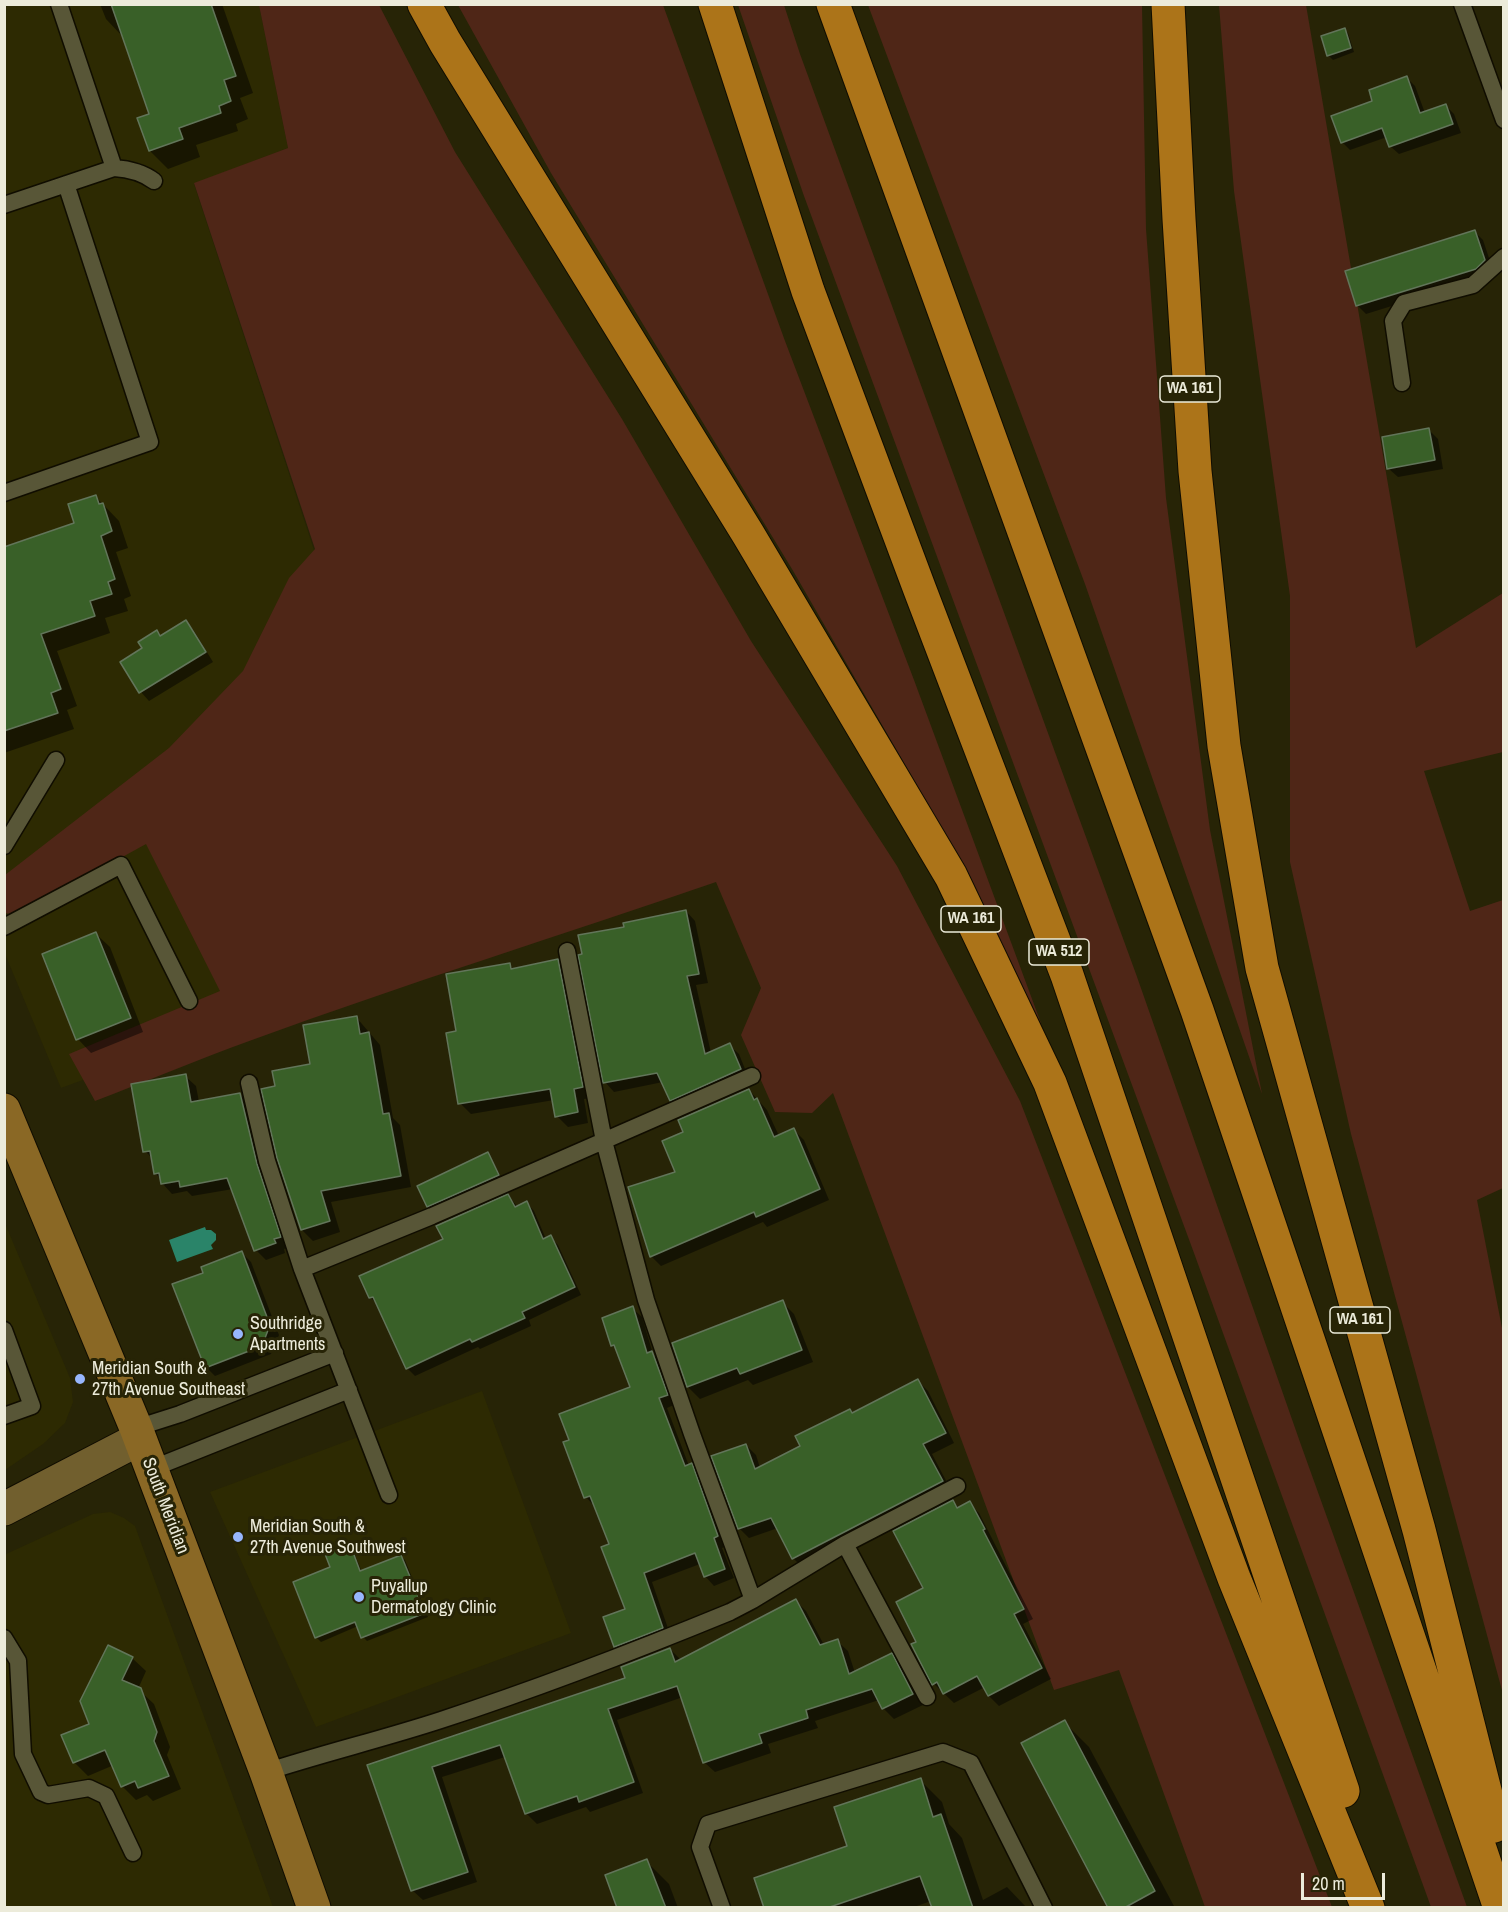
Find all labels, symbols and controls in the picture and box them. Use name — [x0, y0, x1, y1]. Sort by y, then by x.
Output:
road number: WA 161 — [1160, 376, 1220, 402]
road number: WA 161 — [941, 906, 1001, 932]
road number: WA 512 — [1029, 939, 1089, 965]
road number: WA 161 — [1330, 1307, 1390, 1333]
place label: Southridge Apartments — [250, 1313, 325, 1356]
marker: Southridge Apartments — [231, 1327, 245, 1341]
place label: Meridian South & 27th Avenue Southeast — [92, 1358, 245, 1400]
marker: Meridian South & 27th Avenue Southeast — [73, 1372, 87, 1386]
street label: South Meridian — [137, 1455, 193, 1557]
place label: Meridian South & 27th Avenue Southwest — [250, 1516, 406, 1558]
marker: Meridian South & 27th Avenue Southwest — [231, 1530, 245, 1544]
place label: Puyallup Dermatology Clinic — [371, 1576, 496, 1618]
marker: Puyallup Dermatology Clinic — [352, 1590, 366, 1604]
scale bar — [1304, 1861, 1388, 1899]
text: 20 m — [1312, 1871, 1345, 1896]

